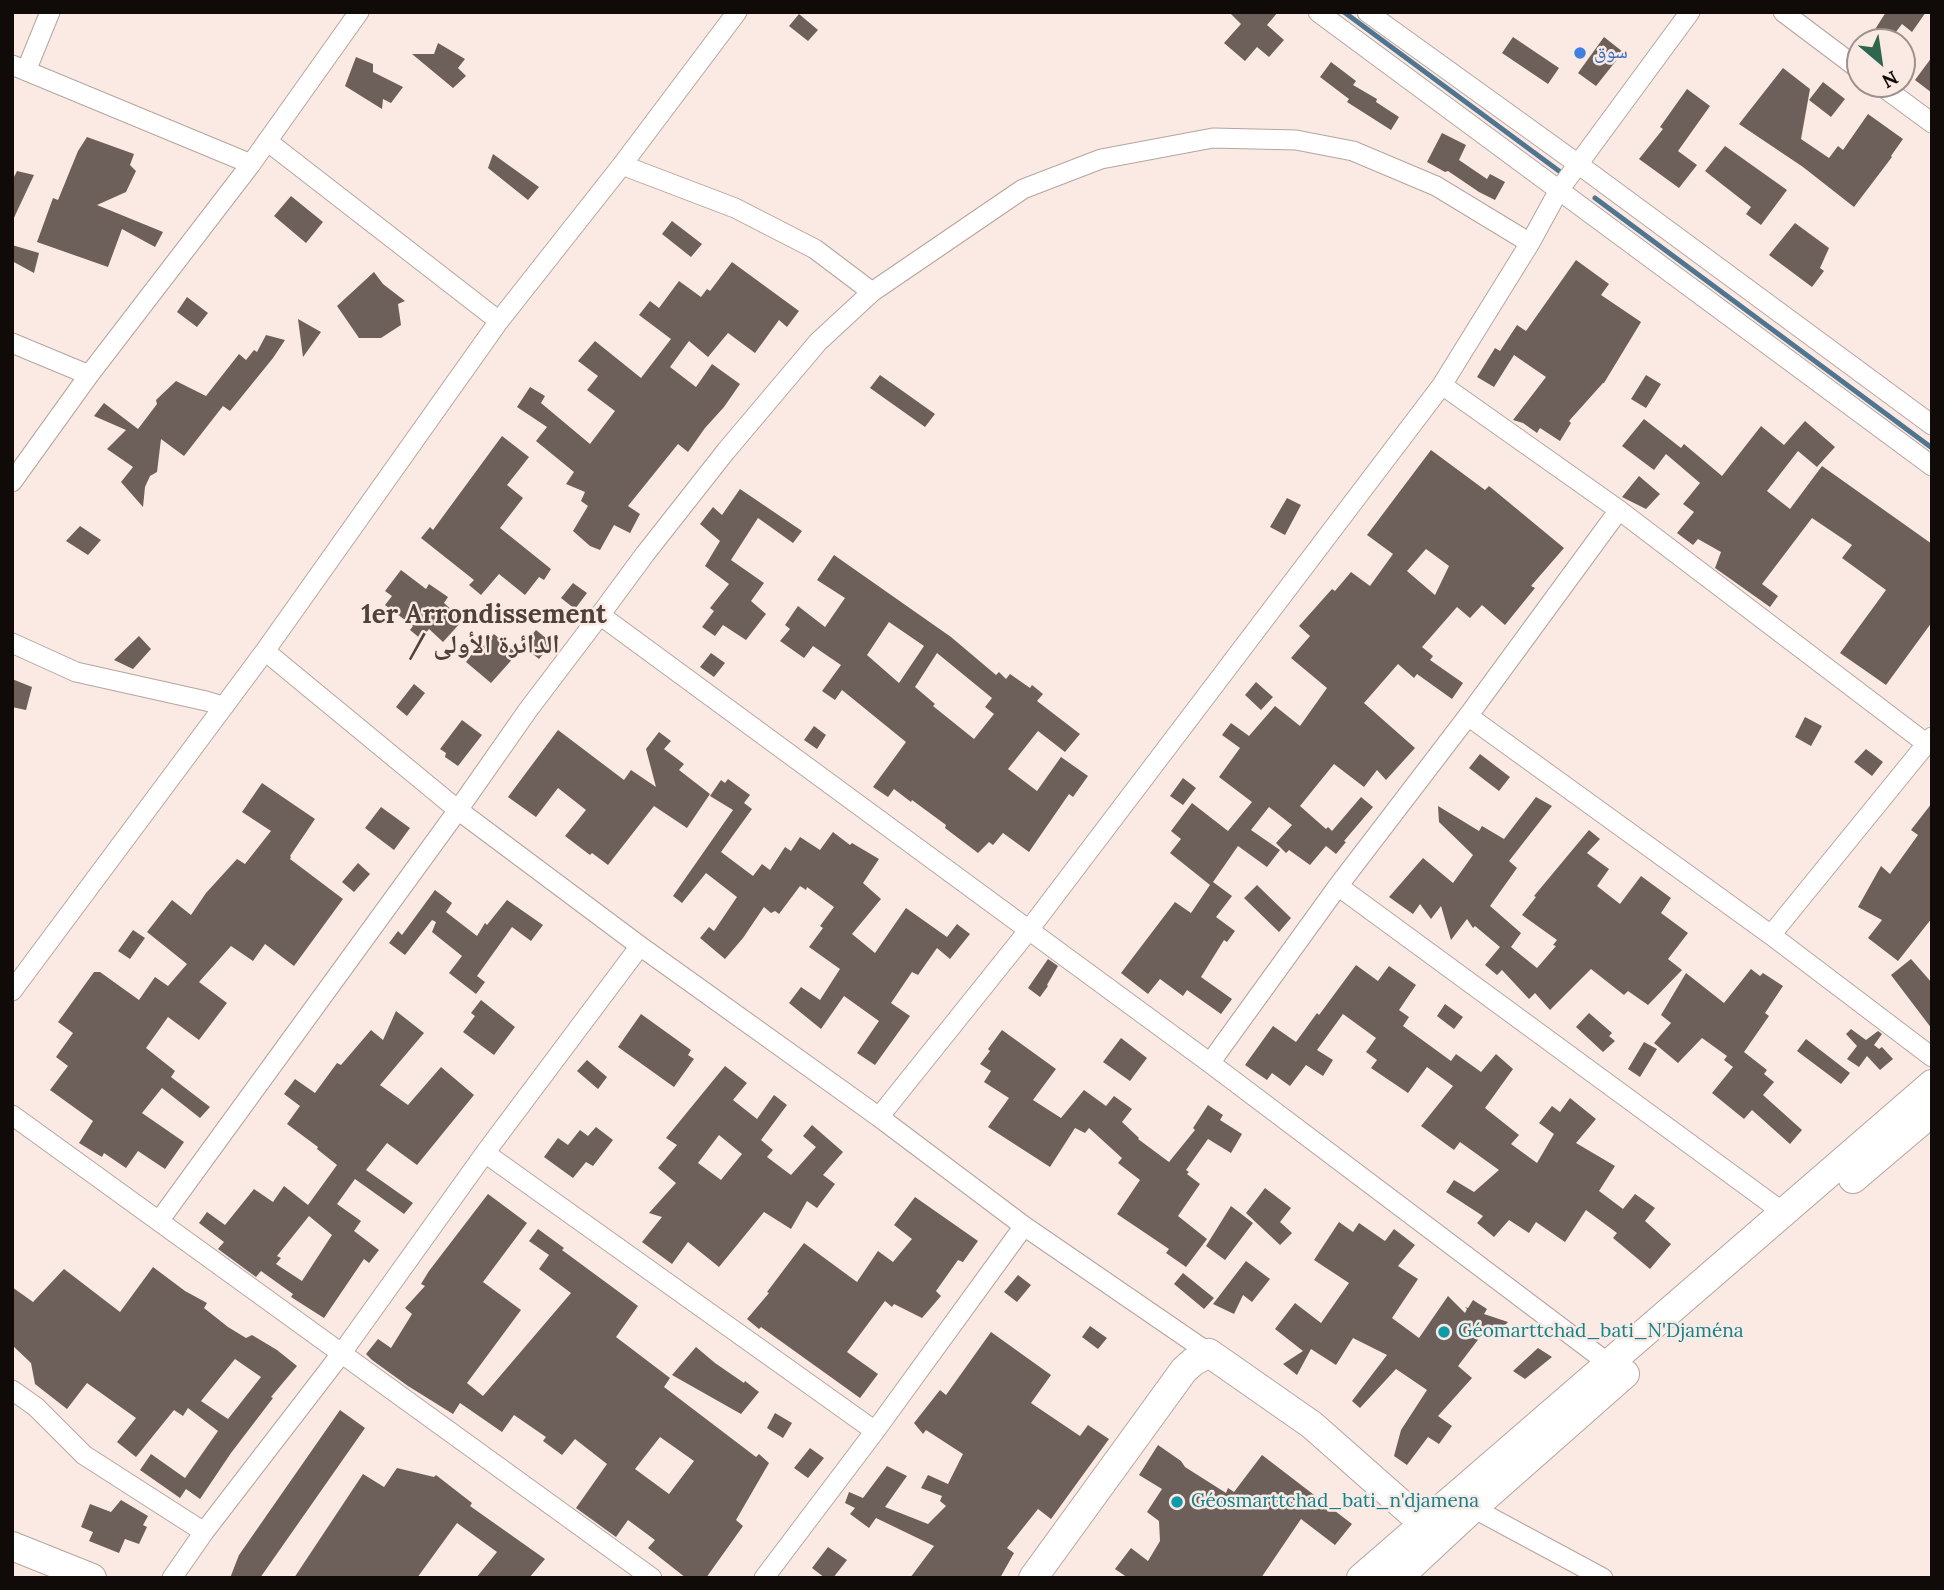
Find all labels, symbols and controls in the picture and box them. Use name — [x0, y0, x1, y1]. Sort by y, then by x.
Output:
north arrow — [1846, 28, 1916, 98]
place label: سوق — [1594, 42, 1628, 64]
marker: سوق — [1572, 45, 1588, 61]
text: N — [1878, 66, 1902, 94]
district label: 1er Arrondissement / الدائرة الأولى — [361, 600, 607, 662]
place label: Géomarttchad_bati_N'Djaména — [1458, 1321, 1744, 1343]
marker: Géomarttchad_bati_N'Djaména — [1436, 1324, 1452, 1340]
place label: Géosmarttchad_bati_n'djamena — [1191, 1491, 1479, 1513]
marker: Géosmarttchad_bati_n'djamena — [1169, 1494, 1185, 1510]

